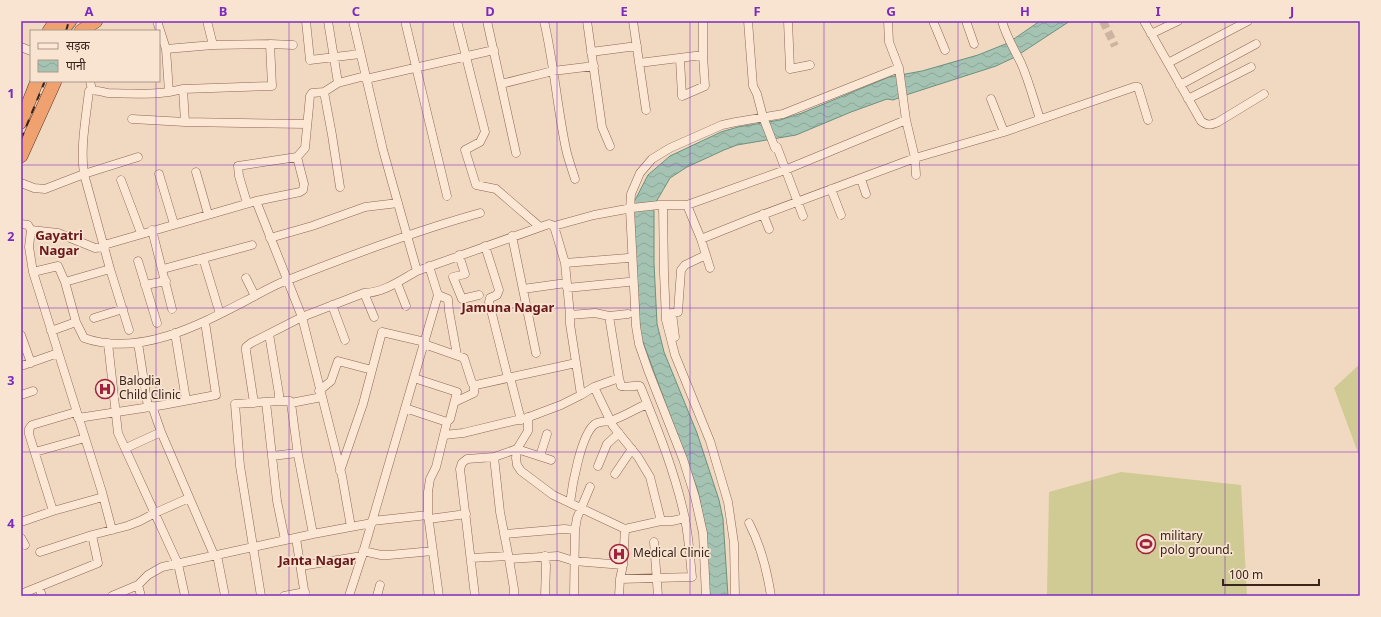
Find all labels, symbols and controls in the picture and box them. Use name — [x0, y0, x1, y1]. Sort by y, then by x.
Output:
text: A — [85, 4, 94, 21]
text: B — [219, 4, 227, 21]
text: C — [352, 4, 360, 21]
text: D — [485, 4, 495, 21]
text: E — [620, 4, 628, 21]
text: F — [754, 4, 761, 21]
text: G — [886, 4, 896, 21]
text: H — [1020, 4, 1030, 21]
text: I — [1155, 4, 1161, 21]
text: J — [1288, 4, 1294, 21]
legend — [30, 30, 160, 82]
text: सड़क — [66, 39, 91, 55]
text: पानी — [66, 58, 87, 75]
text: 1 — [7, 86, 15, 103]
district label: Gayatri Nagar — [35, 228, 83, 260]
text: 2 — [7, 229, 15, 246]
district label: Jamuna Nagar — [460, 300, 555, 317]
text: 3 — [7, 373, 15, 390]
place label: Balodia Child Clinic — [119, 374, 181, 404]
hospital icon: Balodia Child Clinic — [94, 378, 116, 400]
text: 4 — [7, 516, 15, 533]
place label: military polo ground. — [1160, 529, 1233, 559]
sports icon: military polo ground. — [1135, 533, 1157, 555]
hospital icon: Medical Clinic — [608, 543, 630, 565]
place label: Medical Clinic — [633, 546, 710, 562]
district label: Janta Nagar — [276, 553, 356, 570]
scale bar — [1223, 561, 1319, 587]
text: 100 m — [1229, 568, 1263, 584]

